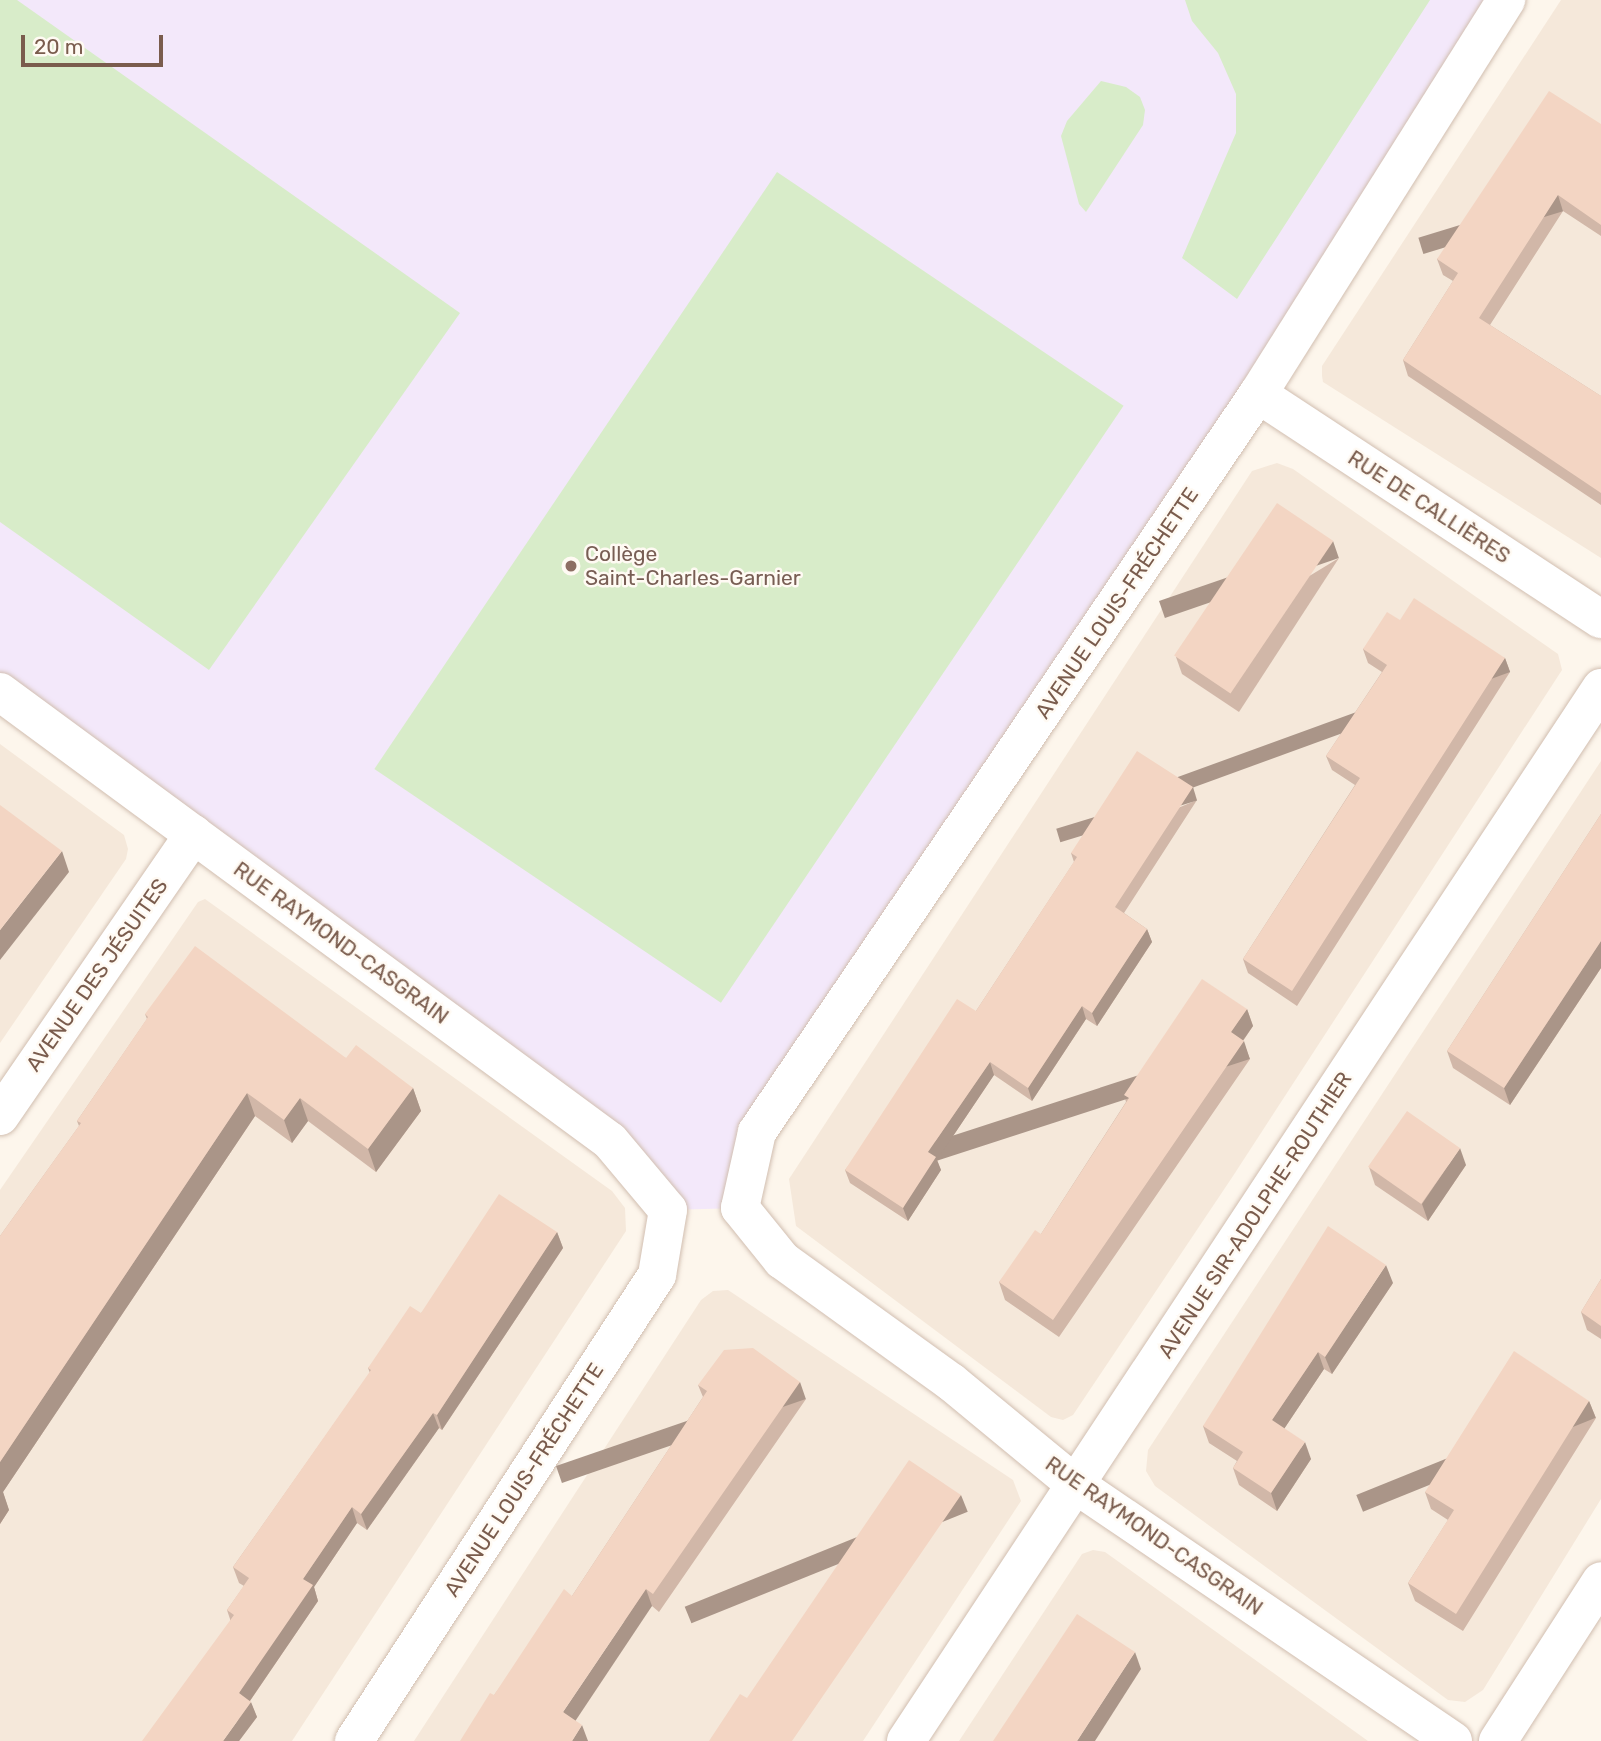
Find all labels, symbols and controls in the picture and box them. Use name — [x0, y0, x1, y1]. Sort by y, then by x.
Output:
scale bar — [24, 21, 166, 65]
text: 20 m — [34, 34, 83, 59]
street label: RUE DE CALLIÈRES — [1343, 445, 1515, 569]
street label: AVENUE LOUIS-FRÉCHETTE — [1030, 483, 1204, 723]
place label: Collège Saint-Charles-Garnier — [585, 541, 801, 591]
marker: Collège Saint-Charles-Garnier — [563, 558, 579, 574]
street label: RUE RAYMOND-CASGRAIN — [229, 857, 453, 1029]
street label: AVENUE DES JÉSUITES — [21, 874, 173, 1076]
street label: AVENUE SIR-ADOLPHE-ROUTHIER — [1153, 1067, 1357, 1363]
street label: AVENUE LOUIS-FRÉCHETTE — [439, 1359, 609, 1601]
street label: RUE RAYMOND-CASGRAIN — [1040, 1451, 1268, 1621]

